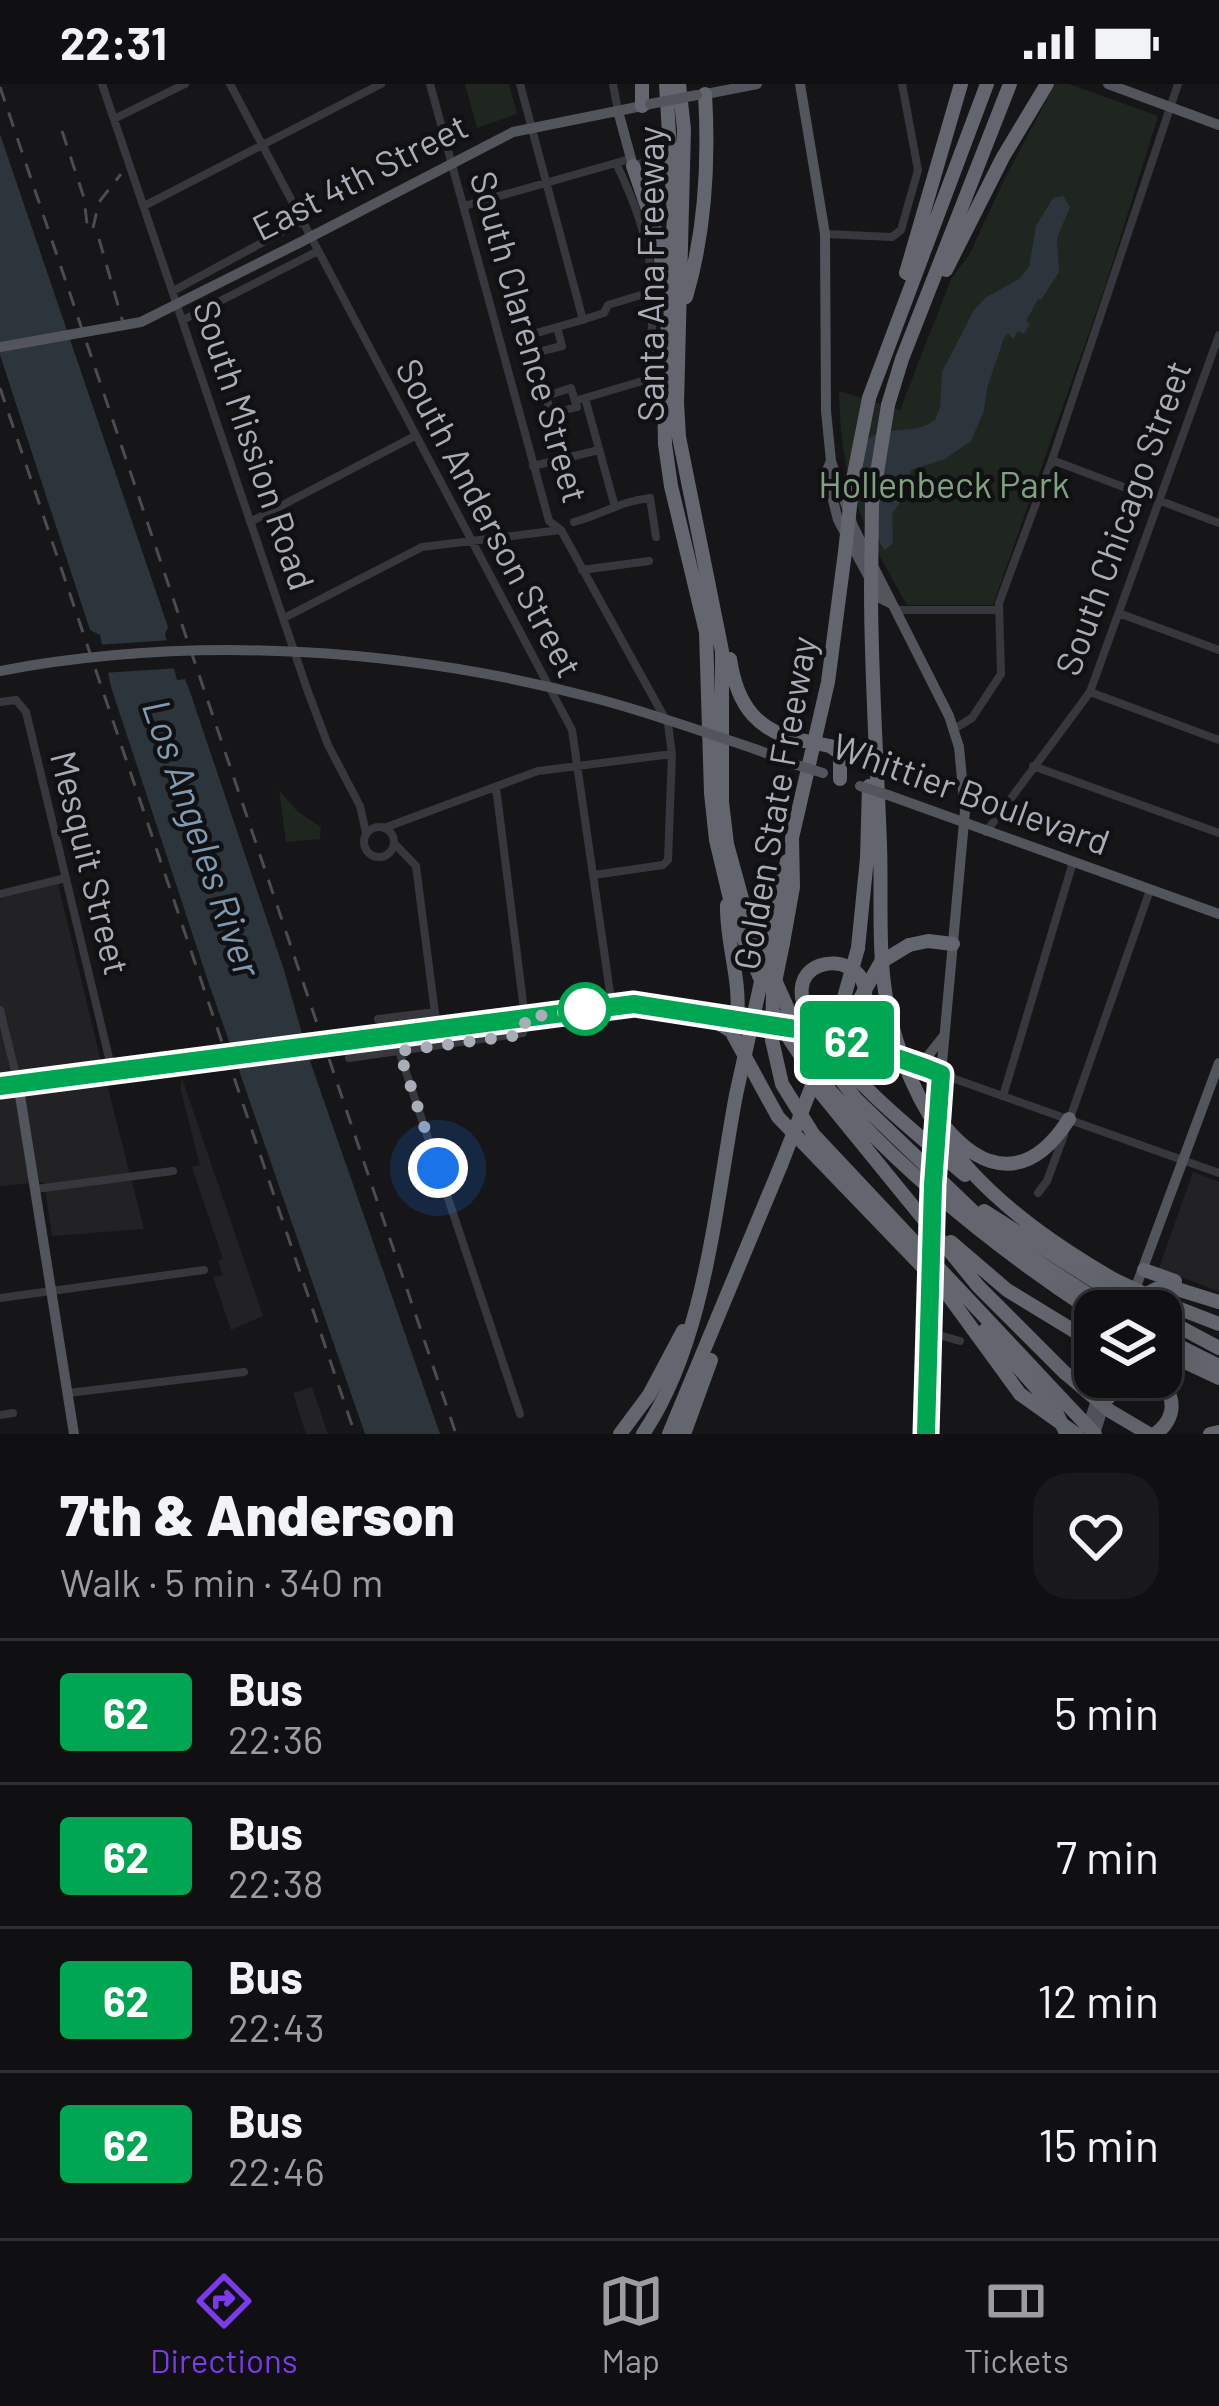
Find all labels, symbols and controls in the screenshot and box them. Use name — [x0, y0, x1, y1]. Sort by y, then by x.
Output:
text: 22:31 — [60, 15, 167, 69]
street label: East 4th Street — [245, 103, 474, 248]
street label: Santa Ana Freeway — [628, 126, 671, 422]
street label: South Clarence Street — [463, 166, 598, 507]
street label: South Mission Road — [186, 294, 325, 595]
street label: South Anderson Street — [388, 351, 592, 684]
street label: South Chicago Street — [1045, 354, 1198, 681]
park label: Hollenbeck Park — [818, 462, 1070, 505]
street label: Golden State Freeway — [723, 633, 824, 973]
water label: Los Angeles River — [134, 693, 273, 983]
street label: Whittier Boulevard — [827, 723, 1116, 863]
street label: Mesquit Street — [43, 746, 140, 979]
unlabelled marker — [560, 984, 610, 1034]
line badge: 62 — [793, 1001, 901, 1079]
text: 62 — [824, 1015, 870, 1065]
your location — [408, 1138, 468, 1198]
map controls — [1074, 1290, 1182, 1398]
button: layers — [1074, 1290, 1182, 1398]
button: heart — [1033, 1473, 1159, 1599]
text: 7th & Anderson — [60, 1479, 455, 1547]
text: Walk · 5 min · 340 m — [60, 1558, 383, 1605]
text: Bus — [228, 1661, 303, 1715]
text: 5 min — [1054, 1685, 1159, 1739]
text: 62 — [103, 1687, 149, 1737]
text: 22:36 — [228, 1715, 323, 1762]
text: Bus — [228, 1805, 303, 1859]
text: 7 min — [1056, 1829, 1159, 1883]
text: 62 — [103, 1831, 149, 1881]
text: 22:38 — [228, 1859, 323, 1906]
text: Bus — [228, 1949, 303, 2003]
text: 12 min — [1037, 1973, 1159, 2027]
text: 62 — [103, 1975, 149, 2025]
text: 22:43 — [228, 2003, 325, 2050]
text: Bus — [228, 2093, 303, 2147]
text: 15 min — [1038, 2117, 1159, 2171]
text: 62 — [103, 2119, 149, 2169]
text: 22:46 — [228, 2147, 325, 2194]
tab: Directions — [150, 2268, 298, 2380]
tab: Map — [598, 2268, 664, 2380]
tab: Tickets — [964, 2268, 1069, 2380]

